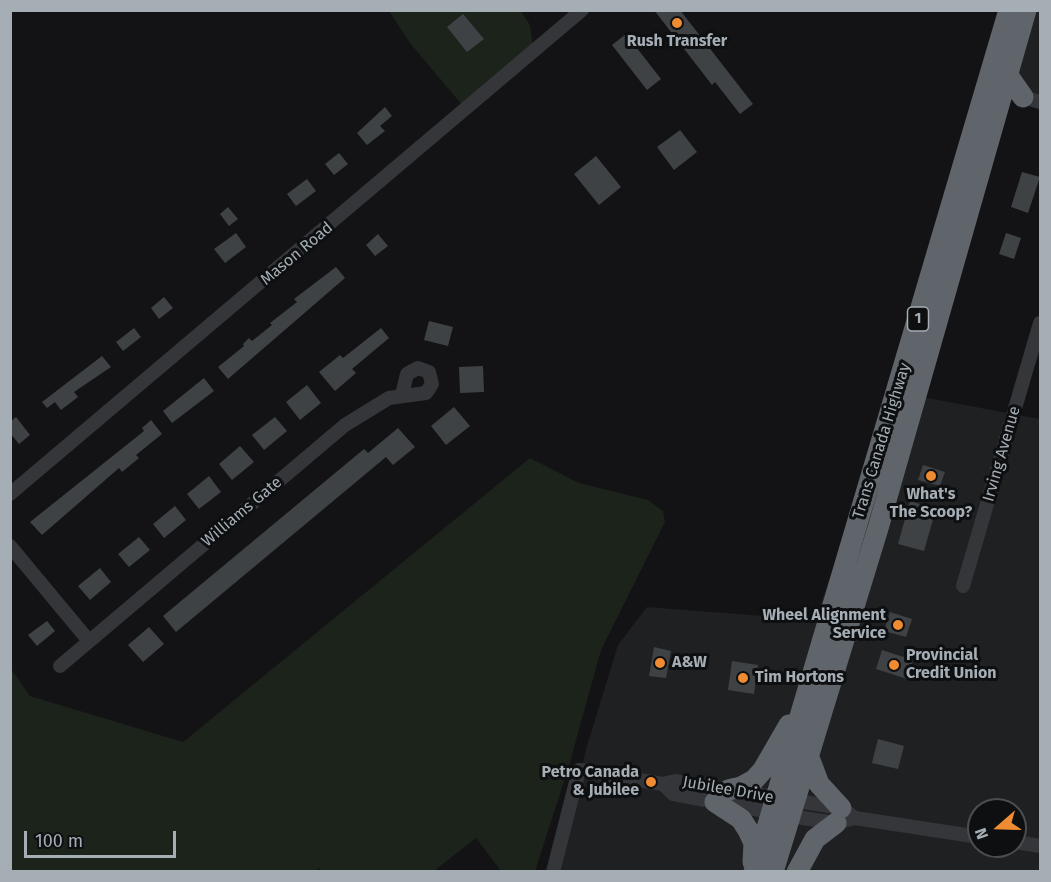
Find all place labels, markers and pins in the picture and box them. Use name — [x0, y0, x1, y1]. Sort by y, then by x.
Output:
marker: Rush Transfer — [670, 16, 684, 30]
place label: Rush Transfer — [627, 32, 727, 52]
marker: What's The Scoop? — [924, 469, 938, 483]
place label: What's The Scoop? — [890, 485, 972, 523]
place label: Wheel Alignment Service — [762, 606, 886, 644]
marker: Wheel Alignment Service — [891, 618, 905, 632]
place label: Provincial Credit Union — [906, 646, 997, 684]
place label: A&W — [672, 653, 707, 673]
marker: A&W — [653, 656, 667, 670]
marker: Provincial Credit Union — [887, 658, 901, 672]
place label: Tim Hortons — [755, 668, 844, 688]
marker: Tim Hortons — [736, 671, 750, 685]
place label: Petro Canada & Jubilee — [542, 763, 639, 801]
marker: Petro Canada & Jubilee — [644, 775, 658, 789]

